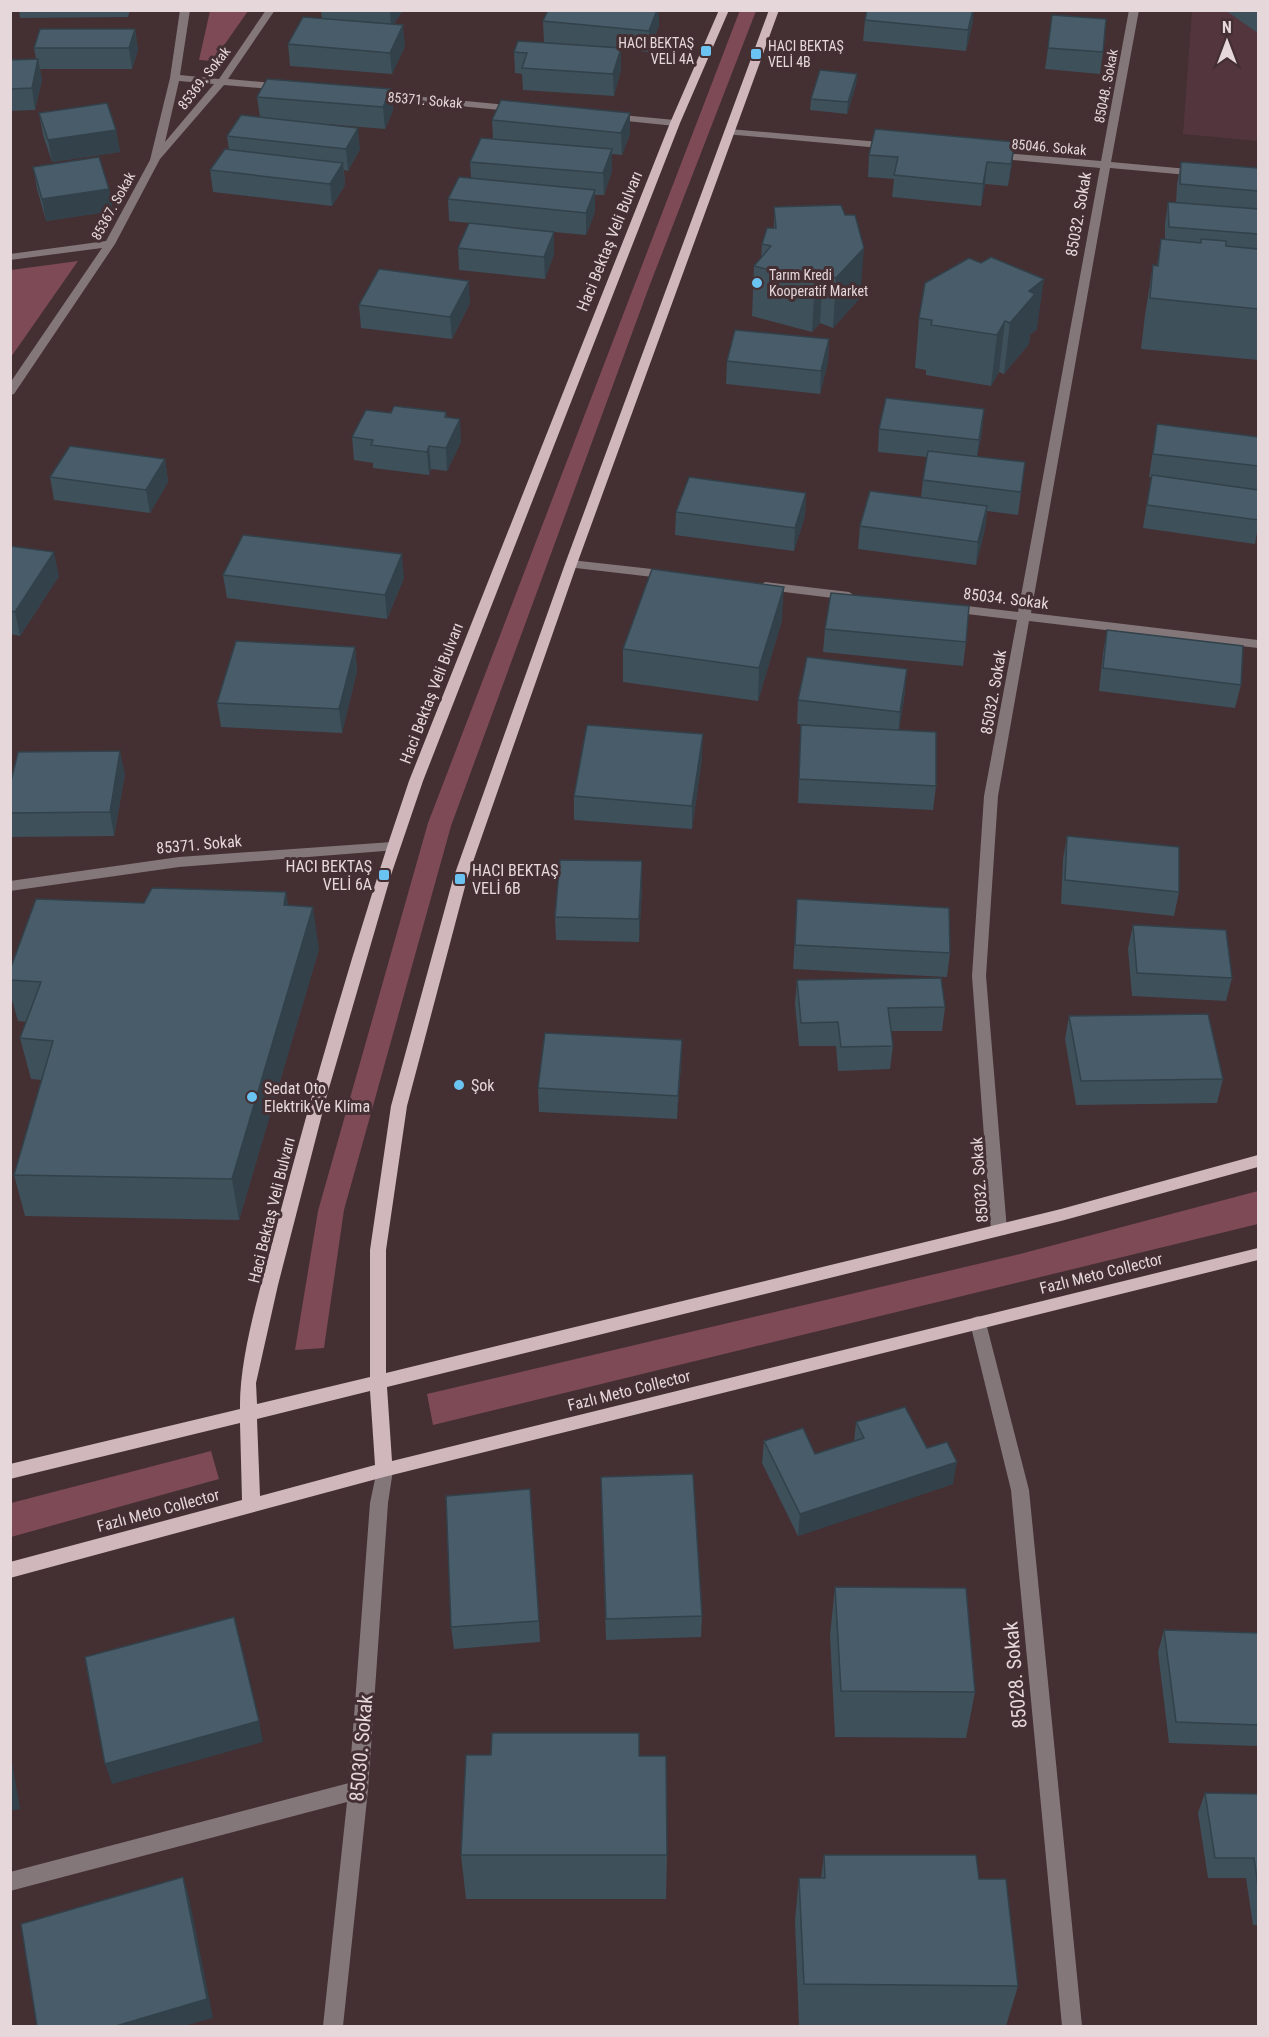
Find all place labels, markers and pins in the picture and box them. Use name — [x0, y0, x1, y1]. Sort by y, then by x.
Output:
place label: HACI BEKTAŞ VELİ 4A — [618, 35, 694, 67]
place label: HACI BEKTAŞ VELİ 4B — [768, 38, 844, 70]
marker: HACI BEKTAŞ VELİ 4A — [699, 44, 713, 58]
marker: HACI BEKTAŞ VELİ 4B — [749, 47, 763, 61]
place label: Tarım Kredi Kooperatif Market — [769, 267, 868, 299]
marker: Tarım Kredi Kooperatif Market — [750, 276, 764, 290]
place label: HACI BEKTAŞ VELİ 6A — [285, 857, 372, 894]
place label: HACI BEKTAŞ VELİ 6B — [472, 861, 559, 898]
marker: HACI BEKTAŞ VELİ 6A — [377, 868, 391, 882]
marker: HACI BEKTAŞ VELİ 6B — [453, 872, 467, 886]
place label: Şok — [471, 1076, 495, 1095]
marker: Şok — [452, 1078, 466, 1092]
place label: Sedat Oto Elektrik Ve Klima — [264, 1079, 370, 1116]
marker: Sedat Oto Elektrik Ve Klima — [245, 1090, 259, 1104]

